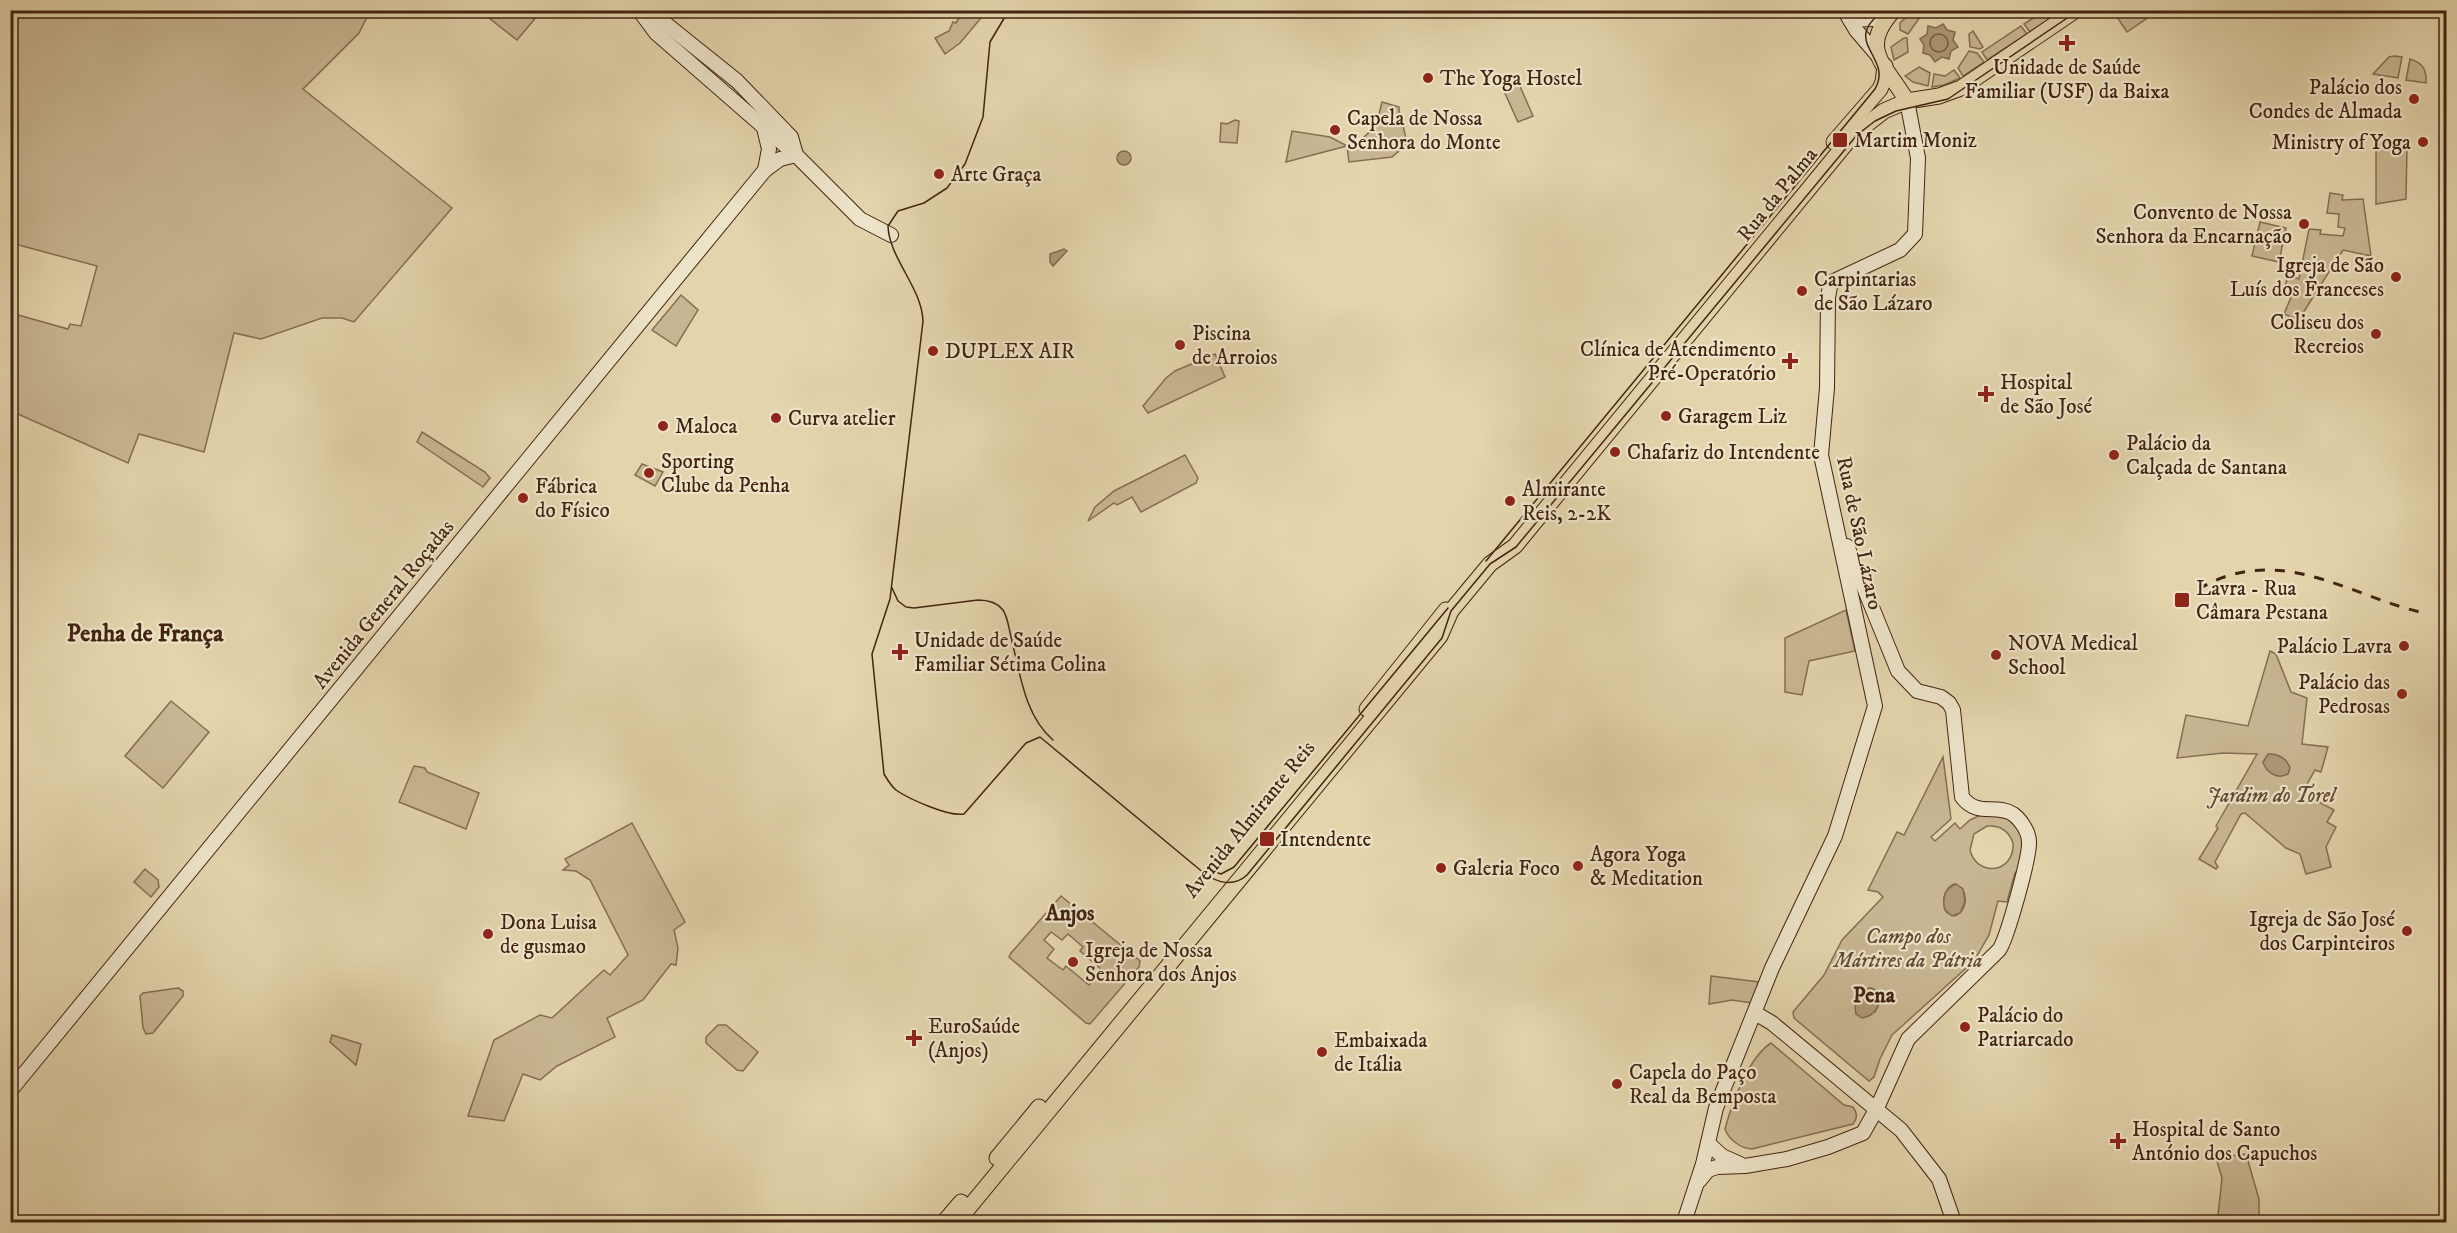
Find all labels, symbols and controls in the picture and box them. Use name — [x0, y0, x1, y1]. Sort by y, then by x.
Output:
marker: Unidade de Saúde Familiar (USF) da Baixa — [2058, 34, 2076, 52]
place label: Unidade de Saúde Familiar (USF) da Baixa — [1965, 55, 2170, 105]
place label: The Yoga Hostel — [1440, 66, 1583, 92]
marker: The Yoga Hostel — [1421, 71, 1435, 85]
place label: Palácio dos Condes de Almada — [2249, 75, 2402, 125]
marker: Palácio dos Condes de Almada — [2407, 92, 2421, 106]
place label: Capela de Nossa Senhora do Monte — [1347, 106, 1501, 156]
marker: Capela de Nossa Senhora do Monte — [1328, 123, 1342, 137]
place label: Martim Moniz — [1854, 128, 1977, 154]
place label: Ministry of Yoga — [2271, 130, 2411, 156]
marker: Martim Moniz — [1831, 131, 1849, 149]
marker: Ministry of Yoga — [2416, 135, 2430, 149]
street label: Rua da Palma — [1732, 142, 1824, 247]
place label: Arte Graça — [951, 162, 1042, 188]
marker: Arte Graça — [932, 167, 946, 181]
place label: Convento de Nossa Senhora da Encarnação — [2095, 200, 2292, 250]
marker: Convento de Nossa Senhora da Encarnação — [2297, 217, 2311, 231]
place label: Igreja de São Luís dos Franceses — [2230, 253, 2384, 303]
place label: Carpintarias de São Lázaro — [1814, 267, 1932, 317]
marker: Igreja de São Luís dos Franceses — [2389, 270, 2403, 284]
marker: Carpintarias de São Lázaro — [1795, 284, 1809, 298]
place label: Coliseu dos Recreios — [2270, 310, 2364, 360]
place label: Piscina de Arroios — [1192, 321, 1278, 371]
marker: Coliseu dos Recreios — [2369, 327, 2383, 341]
place label: Clínica de Atendimento Pré-Operatório — [1580, 337, 1776, 387]
marker: Piscina de Arroios — [1173, 338, 1187, 352]
place label: DUPLEX AIR — [945, 339, 1075, 365]
marker: DUPLEX AIR — [926, 344, 940, 358]
marker: Clínica de Atendimento Pré-Operatório — [1781, 352, 1799, 370]
place label: Hospital de São José — [2000, 370, 2093, 420]
marker: Hospital de São José — [1977, 385, 1995, 403]
place label: Garagem Liz — [1678, 404, 1787, 430]
place label: Curva atelier — [788, 406, 896, 432]
marker: Garagem Liz — [1659, 409, 1673, 423]
marker: Curva atelier — [769, 411, 783, 425]
place label: Maloca — [675, 414, 738, 440]
marker: Maloca — [656, 419, 670, 433]
place label: Palácio da Calçada de Santana — [2126, 431, 2287, 481]
place label: Chafariz do Intendente — [1627, 440, 1820, 466]
marker: Chafariz do Intendente — [1608, 445, 1622, 459]
marker: Palácio da Calçada de Santana — [2107, 448, 2121, 462]
place label: Sporting Clube da Penha — [661, 449, 790, 499]
street label: Rua de São Lázaro — [1830, 454, 1888, 612]
marker: Sporting Clube da Penha — [642, 466, 656, 480]
place label: Fábrica do Físico — [535, 474, 610, 524]
place label: Almirante Reis, 2-2K — [1522, 477, 1611, 527]
marker: Fábrica do Físico — [516, 491, 530, 505]
marker: Almirante Reis, 2-2K — [1503, 494, 1517, 508]
street label: Avenida General Roçadas — [308, 515, 460, 694]
place label: Lavra - Rua Câmara Pestana — [2196, 576, 2328, 626]
marker: Lavra - Rua Câmara Pestana — [2173, 591, 2191, 609]
district label: Penha de França — [67, 619, 224, 649]
place label: Unidade de Saúde Familiar Sétima Colina — [914, 628, 1106, 678]
place label: NOVA Medical School — [2008, 631, 2138, 681]
place label: Palácio Lavra — [2277, 634, 2392, 660]
marker: Palácio Lavra — [2397, 639, 2411, 653]
marker: Unidade de Saúde Familiar Sétima Colina — [891, 643, 909, 661]
marker: NOVA Medical School — [1989, 648, 2003, 662]
place label: Palácio das Pedrosas — [2298, 670, 2390, 720]
marker: Palácio das Pedrosas — [2395, 687, 2409, 701]
street label: Avenida Almirante Reis — [1178, 736, 1321, 903]
park label: Jardim do Torel — [2207, 783, 2338, 809]
place label: Intendente — [1280, 827, 1372, 853]
marker: Intendente — [1258, 830, 1276, 848]
place label: Agora Yoga & Meditation — [1590, 842, 1703, 892]
place label: Galeria Foco — [1453, 856, 1560, 882]
marker: Agora Yoga & Meditation — [1571, 859, 1585, 873]
marker: Galeria Foco — [1434, 861, 1448, 875]
district label: Anjos — [1045, 900, 1095, 928]
place label: Igreja de São José dos Carpinteiros — [2249, 907, 2395, 957]
place label: Dona Luisa de gusmao — [500, 910, 597, 960]
park label: Campo dos Mártires da Pátria — [1832, 924, 1982, 974]
marker: Igreja de São José dos Carpinteiros — [2400, 924, 2414, 938]
marker: Dona Luisa de gusmao — [481, 927, 495, 941]
place label: Igreja de Nossa Senhora dos Anjos — [1085, 938, 1237, 988]
marker: Igreja de Nossa Senhora dos Anjos — [1066, 955, 1080, 969]
district label: Pena — [1853, 982, 1896, 1009]
place label: Palácio do Patriarcado — [1977, 1003, 2073, 1053]
place label: EuroSaúde (Anjos) — [928, 1014, 1021, 1064]
marker: Palácio do Patriarcado — [1958, 1020, 1972, 1034]
place label: Embaixada de Itália — [1334, 1028, 1427, 1078]
marker: EuroSaúde (Anjos) — [905, 1029, 923, 1047]
marker: Embaixada de Itália — [1315, 1045, 1329, 1059]
place label: Capela do Paço Real da Bemposta — [1629, 1060, 1776, 1110]
marker: Capela do Paço Real da Bemposta — [1610, 1077, 1624, 1091]
place label: Hospital de Santo António dos Capuchos — [2132, 1117, 2317, 1167]
marker: Hospital de Santo António dos Capuchos — [2109, 1132, 2127, 1150]

